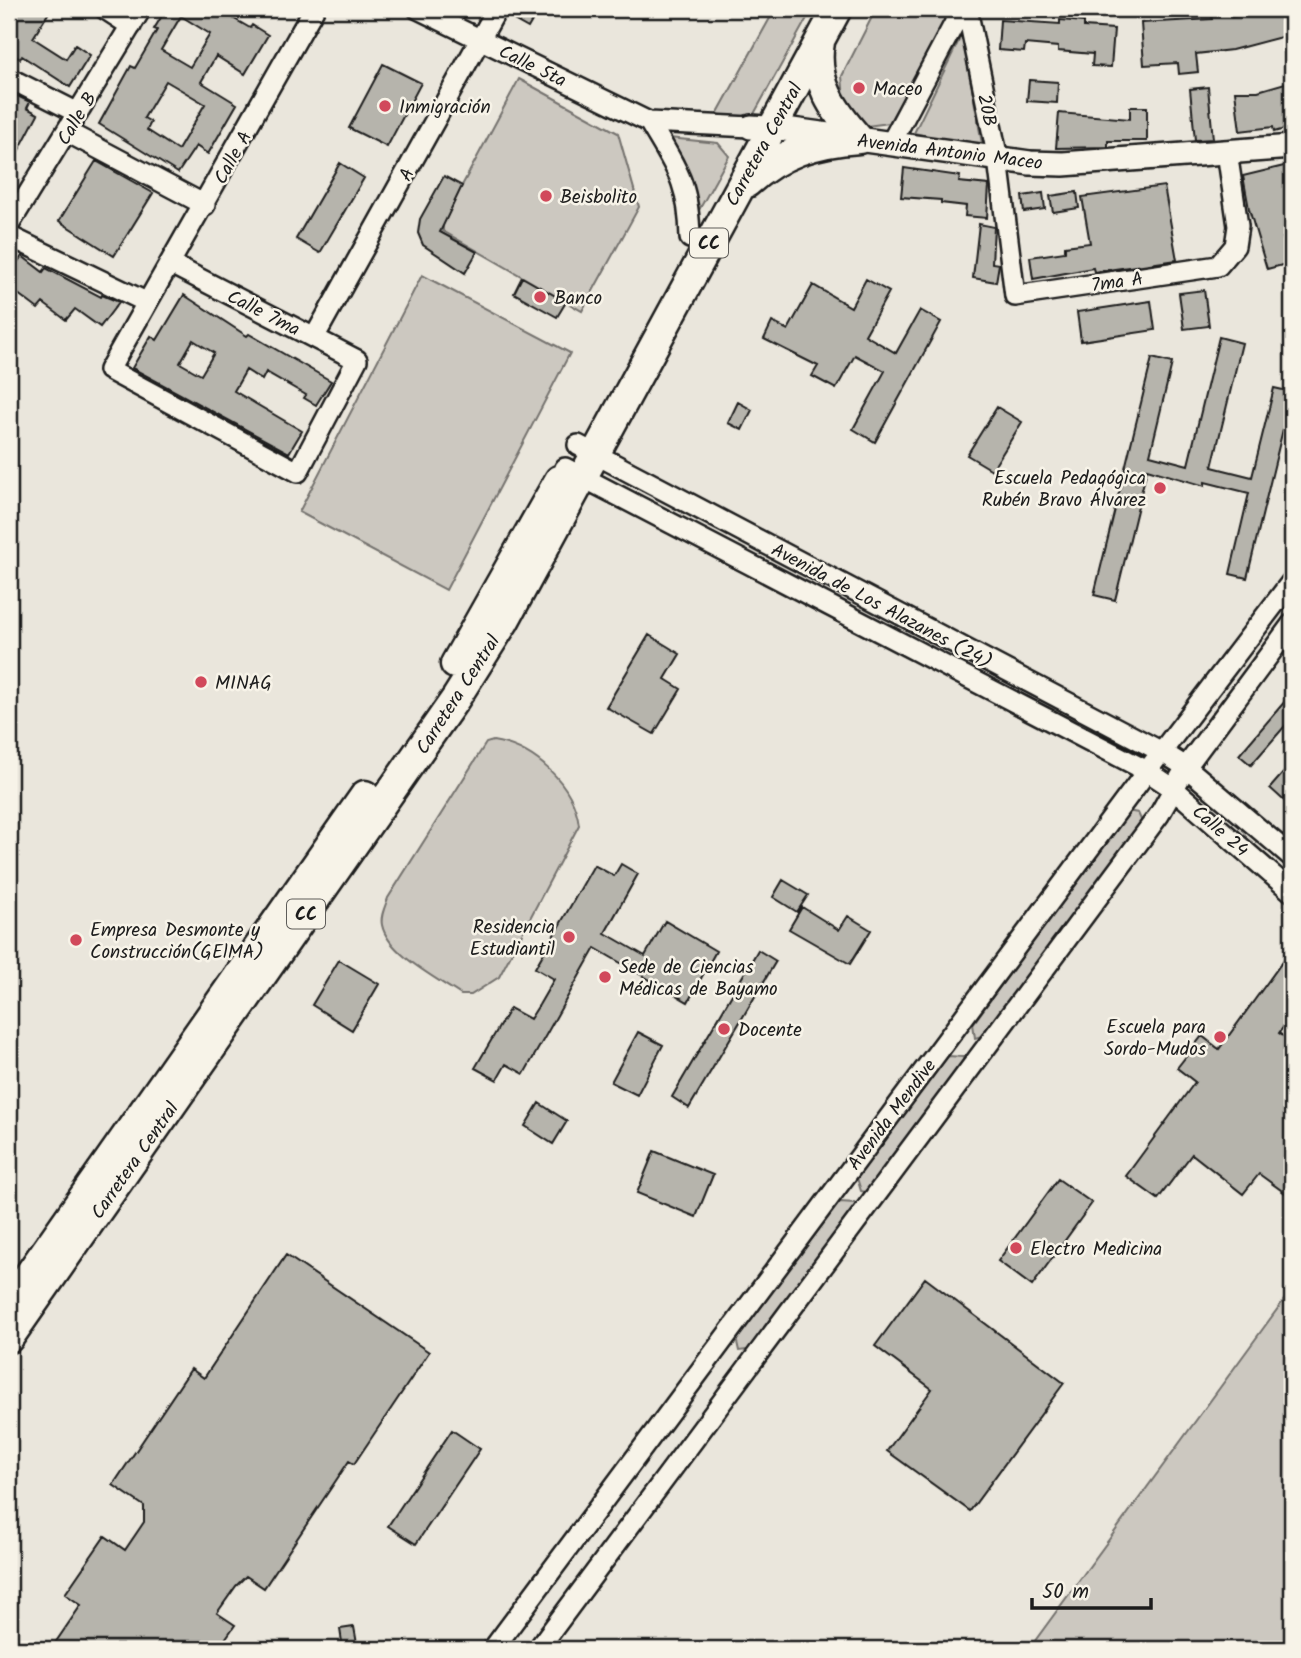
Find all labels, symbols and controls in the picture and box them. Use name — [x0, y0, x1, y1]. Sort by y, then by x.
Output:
street label: Calle 5ta — [493, 37, 571, 96]
place label: Maceo — [873, 75, 923, 105]
street label: Carretera Central — [718, 77, 811, 212]
marker: Maceo — [851, 80, 867, 96]
street label: Calle B — [50, 87, 105, 152]
street label: 20B — [968, 91, 1004, 130]
place label: Inmigración — [399, 93, 491, 123]
marker: Inmigración — [377, 98, 393, 114]
street label: Calle A — [207, 126, 261, 190]
street label: Avenida Antonio Maceo — [855, 127, 1044, 179]
street label: A — [392, 163, 424, 187]
place label: Beisbolito — [560, 183, 637, 213]
marker: Beisbolito — [538, 188, 554, 204]
road number: CC — [690, 229, 728, 258]
street label: 7ma A — [1089, 265, 1145, 301]
street label: Calle 7ma — [221, 283, 305, 345]
place label: Banco — [554, 284, 602, 314]
marker: Banco — [532, 289, 548, 305]
place label: Escuela Pedagógica Rubén Bravo Álvarez — [982, 464, 1146, 516]
marker: Escuela Pedagógica Rubén Bravo Álvarez — [1152, 480, 1168, 496]
street label: Avenida de Los Alazanes (24) — [765, 536, 997, 678]
street label: Carretera Central — [409, 629, 509, 761]
place label: MINAG — [215, 669, 272, 699]
marker: MINAG — [193, 674, 209, 690]
street label: Calle 24 — [1184, 798, 1255, 865]
road number: CC — [287, 900, 325, 929]
place label: Residencia Estudiantil — [470, 913, 555, 965]
place label: Empresa Desmonte y Construcción(GElMA) — [90, 916, 264, 968]
marker: Residencia Estudiantil — [561, 929, 577, 945]
marker: Empresa Desmonte y Construcción(GElMA) — [68, 932, 84, 948]
place label: Sede de Ciencias Médicas de Bayamo — [619, 953, 778, 1005]
marker: Sede de Ciencias Médicas de Bayamo — [597, 969, 613, 985]
place label: Escuela para Sordo-Mudos — [1104, 1013, 1206, 1065]
place label: Docente — [738, 1016, 802, 1046]
marker: Docente — [716, 1021, 732, 1037]
marker: Escuela para Sordo-Mudos — [1212, 1029, 1228, 1045]
street label: Avenida Mendive — [841, 1053, 945, 1177]
street label: Carretera Central — [84, 1096, 188, 1226]
place label: Electro Medicina — [1030, 1235, 1162, 1265]
marker: Electro Medicina — [1008, 1240, 1024, 1256]
scale bar — [1032, 1567, 1150, 1611]
text: 50 m — [1042, 1576, 1089, 1609]

